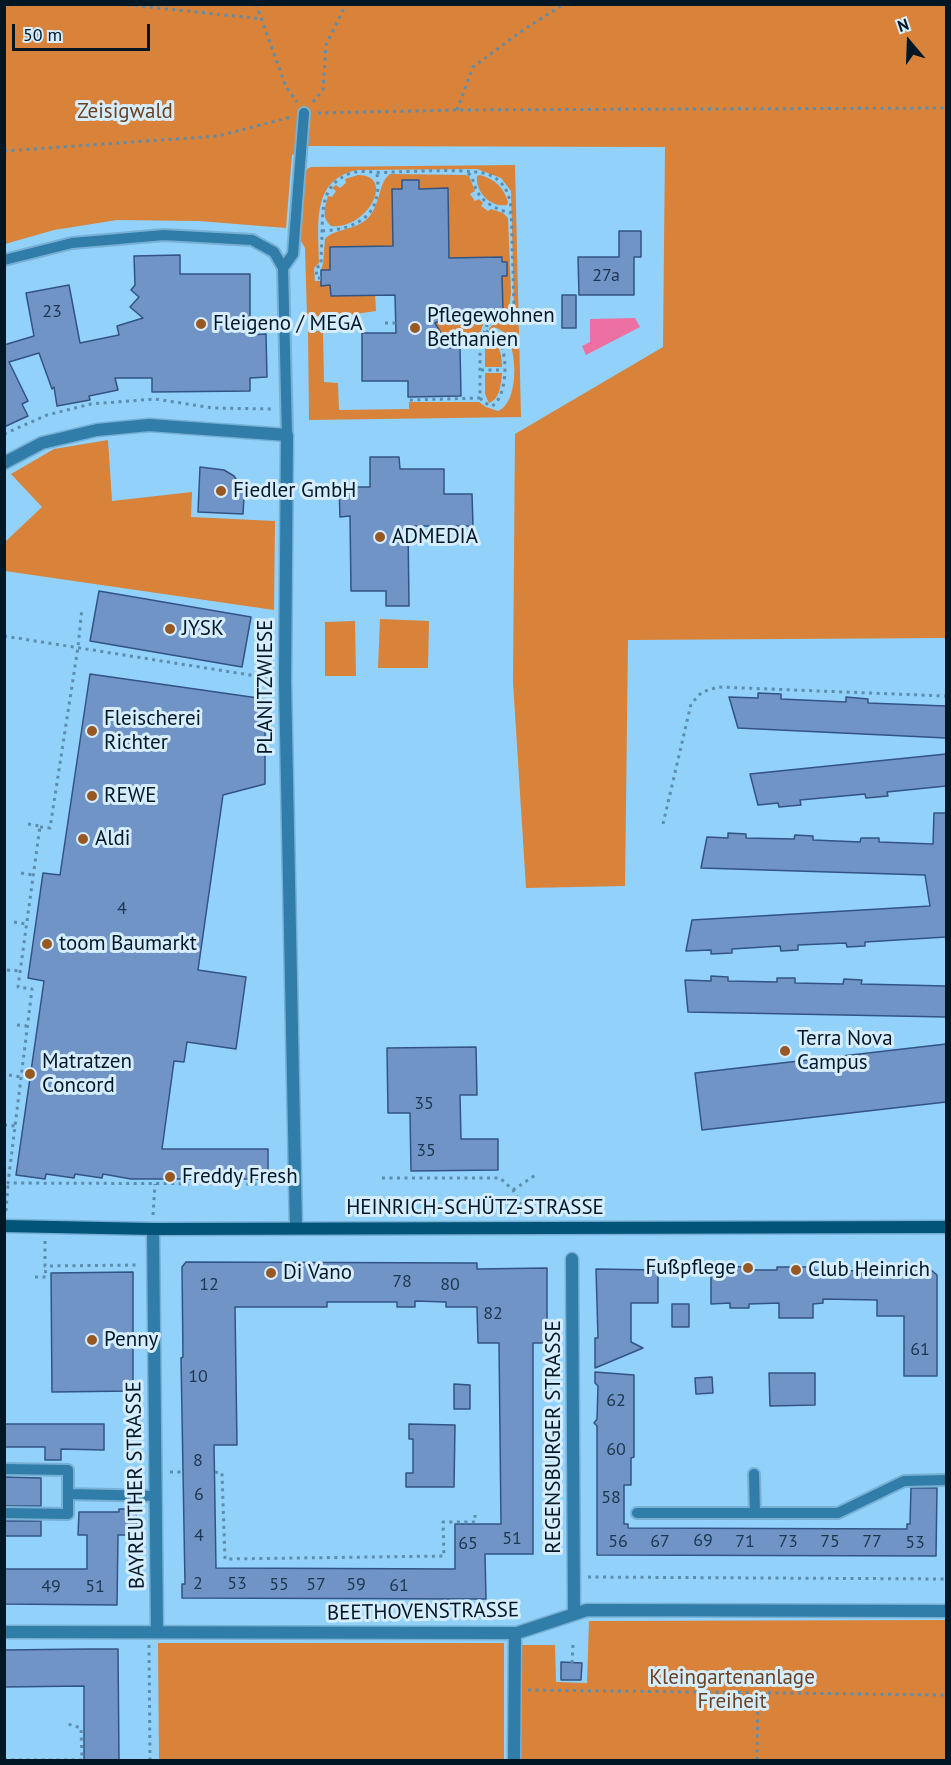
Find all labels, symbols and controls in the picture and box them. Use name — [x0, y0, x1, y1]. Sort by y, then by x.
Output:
scale bar — [15, 12, 153, 50]
north arrow — [879, 12, 939, 72]
text: N — [895, 14, 911, 36]
text: 50 m — [23, 23, 62, 46]
park label: Zeisigwald — [77, 99, 173, 125]
house number: 27a — [592, 265, 620, 287]
house number: 23 — [42, 301, 62, 323]
place label: Pflegewohnen Bethanien — [427, 303, 555, 353]
place label: Fleigeno / MEGA — [213, 311, 363, 337]
marker: Fleigeno / MEGA — [194, 317, 208, 331]
marker: Pflegewohnen Bethanien — [408, 321, 422, 335]
place label: Fiedler GmbH — [233, 478, 356, 504]
marker: Fiedler GmbH — [214, 484, 228, 498]
place label: ADMEDIA — [392, 524, 478, 550]
marker: ADMEDIA — [373, 530, 387, 544]
place label: JYSK — [182, 616, 224, 642]
street label: PLANITZWIESE — [253, 619, 279, 755]
marker: JYSK — [163, 622, 177, 636]
place label: Fleischerei Richter — [104, 706, 201, 756]
marker: Fleischerei Richter — [85, 724, 99, 738]
place label: REWE — [104, 783, 156, 809]
marker: REWE — [85, 789, 99, 803]
place label: Aldi — [95, 826, 130, 852]
marker: Aldi — [76, 832, 90, 846]
house number: 4 — [117, 898, 127, 920]
place label: toom Baumarkt — [59, 931, 197, 957]
marker: toom Baumarkt — [40, 937, 54, 951]
place label: Terra Nova Campus — [797, 1026, 893, 1076]
marker: Terra Nova Campus — [778, 1044, 792, 1058]
place label: Matratzen Concord — [42, 1049, 132, 1099]
marker: Matratzen Concord — [23, 1067, 37, 1081]
house number: 35 — [414, 1093, 434, 1115]
house number: 35 — [416, 1140, 436, 1162]
place label: Freddy Fresh — [182, 1164, 298, 1190]
marker: Freddy Fresh — [163, 1170, 177, 1184]
street label: HEINRICH-SCHÜTZ-STRASSE — [346, 1195, 604, 1221]
place label: Fußpflege — [645, 1255, 736, 1281]
place label: Club Heinrich — [808, 1257, 930, 1283]
place label: Di Vano — [283, 1260, 352, 1286]
marker: Fußpflege — [741, 1261, 755, 1275]
marker: Club Heinrich — [789, 1263, 803, 1277]
marker: Di Vano — [264, 1266, 278, 1280]
house number: 78 — [392, 1271, 412, 1293]
house number: 12 — [199, 1274, 219, 1296]
house number: 80 — [440, 1274, 460, 1296]
house number: 82 — [483, 1303, 503, 1325]
street label: REGENSBURGER STRASSE — [541, 1320, 567, 1554]
place label: Penny — [104, 1327, 158, 1353]
marker: Penny — [85, 1333, 99, 1347]
house number: 61 — [910, 1339, 930, 1361]
house number: 10 — [188, 1366, 208, 1388]
street label: BAYREUTHER STRASSE — [122, 1381, 150, 1589]
house number: 62 — [606, 1390, 626, 1412]
house number: 60 — [606, 1439, 626, 1461]
house number: 8 — [193, 1450, 203, 1472]
house number: 6 — [194, 1484, 204, 1506]
house number: 58 — [601, 1487, 621, 1509]
house number: 4 — [194, 1525, 204, 1547]
house number: 51 — [502, 1528, 522, 1550]
house number: 69 — [693, 1530, 713, 1552]
house number: 56 — [608, 1531, 628, 1553]
house number: 67 — [650, 1531, 670, 1553]
house number: 71 — [735, 1531, 755, 1553]
house number: 73 — [778, 1531, 798, 1553]
house number: 75 — [820, 1531, 840, 1553]
house number: 77 — [862, 1531, 882, 1553]
house number: 53 — [905, 1532, 925, 1554]
house number: 65 — [458, 1533, 478, 1555]
house number: 2 — [193, 1573, 203, 1595]
house number: 53 — [227, 1573, 247, 1595]
house number: 55 — [269, 1574, 289, 1596]
house number: 57 — [306, 1574, 326, 1596]
house number: 59 — [346, 1574, 366, 1596]
house number: 61 — [389, 1575, 409, 1597]
house number: 49 — [41, 1576, 61, 1598]
house number: 51 — [85, 1576, 105, 1598]
street label: BEETHOVENSTRASSE — [327, 1598, 519, 1626]
park label: Kleingartenanlage Freiheit — [649, 1665, 815, 1715]

